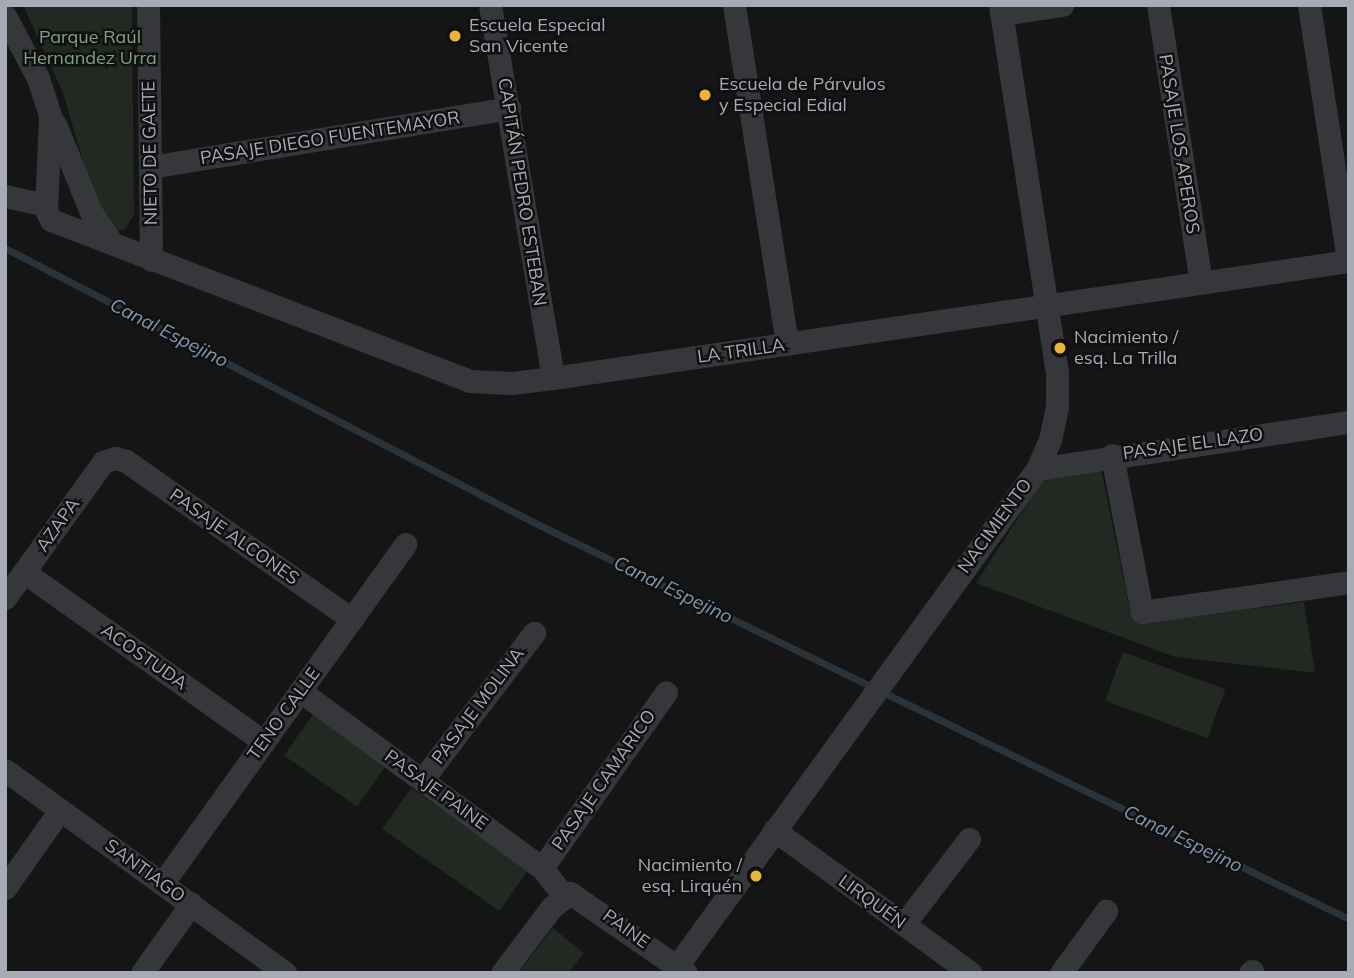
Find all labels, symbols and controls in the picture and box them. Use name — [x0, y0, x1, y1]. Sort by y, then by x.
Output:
place label: Escuela Especial San Vicente — [469, 15, 605, 58]
park label: Parque Raúl Hernandez Urra — [23, 27, 157, 70]
marker: Escuela Especial San Vicente — [447, 28, 463, 44]
street label: PASAJE LOS APEROS — [1154, 53, 1204, 235]
place label: Escuela de Párvulos y Especial Edial — [719, 74, 886, 116]
street label: CAPITÁN PEDRO ESTEBAN — [493, 76, 551, 308]
street label: NIETO DE GAETE — [138, 81, 162, 225]
marker: Escuela de Párvulos y Especial Edial — [697, 87, 713, 103]
street label: PASAJE DIEGO FUENTEMAYOR — [199, 107, 461, 169]
water label: Canal Espejino — [106, 293, 232, 373]
place label: Nacimiento / esq. La Trilla — [1074, 327, 1178, 370]
street label: LA TRILLA — [696, 334, 786, 368]
marker: Nacimiento / esq. La Trilla — [1052, 340, 1068, 356]
street label: PASAJE EL LAZO — [1121, 423, 1265, 465]
street label: NACIMIENTO — [953, 475, 1037, 577]
street label: PASAJE ALCONES — [165, 484, 303, 590]
street label: AZAPA — [32, 494, 84, 556]
water label: Canal Espejino — [610, 551, 736, 629]
street label: ACOSTUDA — [97, 619, 191, 695]
street label: PASAJE MOLINA — [427, 644, 529, 768]
street label: TENO CALLE — [243, 664, 325, 764]
street label: PASAJE CAMARICO — [547, 706, 661, 854]
street label: PASAJE PAINE — [380, 745, 492, 835]
water label: Canal Espejino — [1120, 800, 1246, 878]
street label: SANTIAGO — [101, 835, 189, 907]
place label: Nacimiento / esq. Lirquén — [638, 855, 742, 898]
marker: Nacimiento / esq. Lirquén — [748, 868, 764, 884]
street label: LIRQUÉN — [834, 870, 910, 934]
street label: PAINE — [598, 905, 654, 953]

